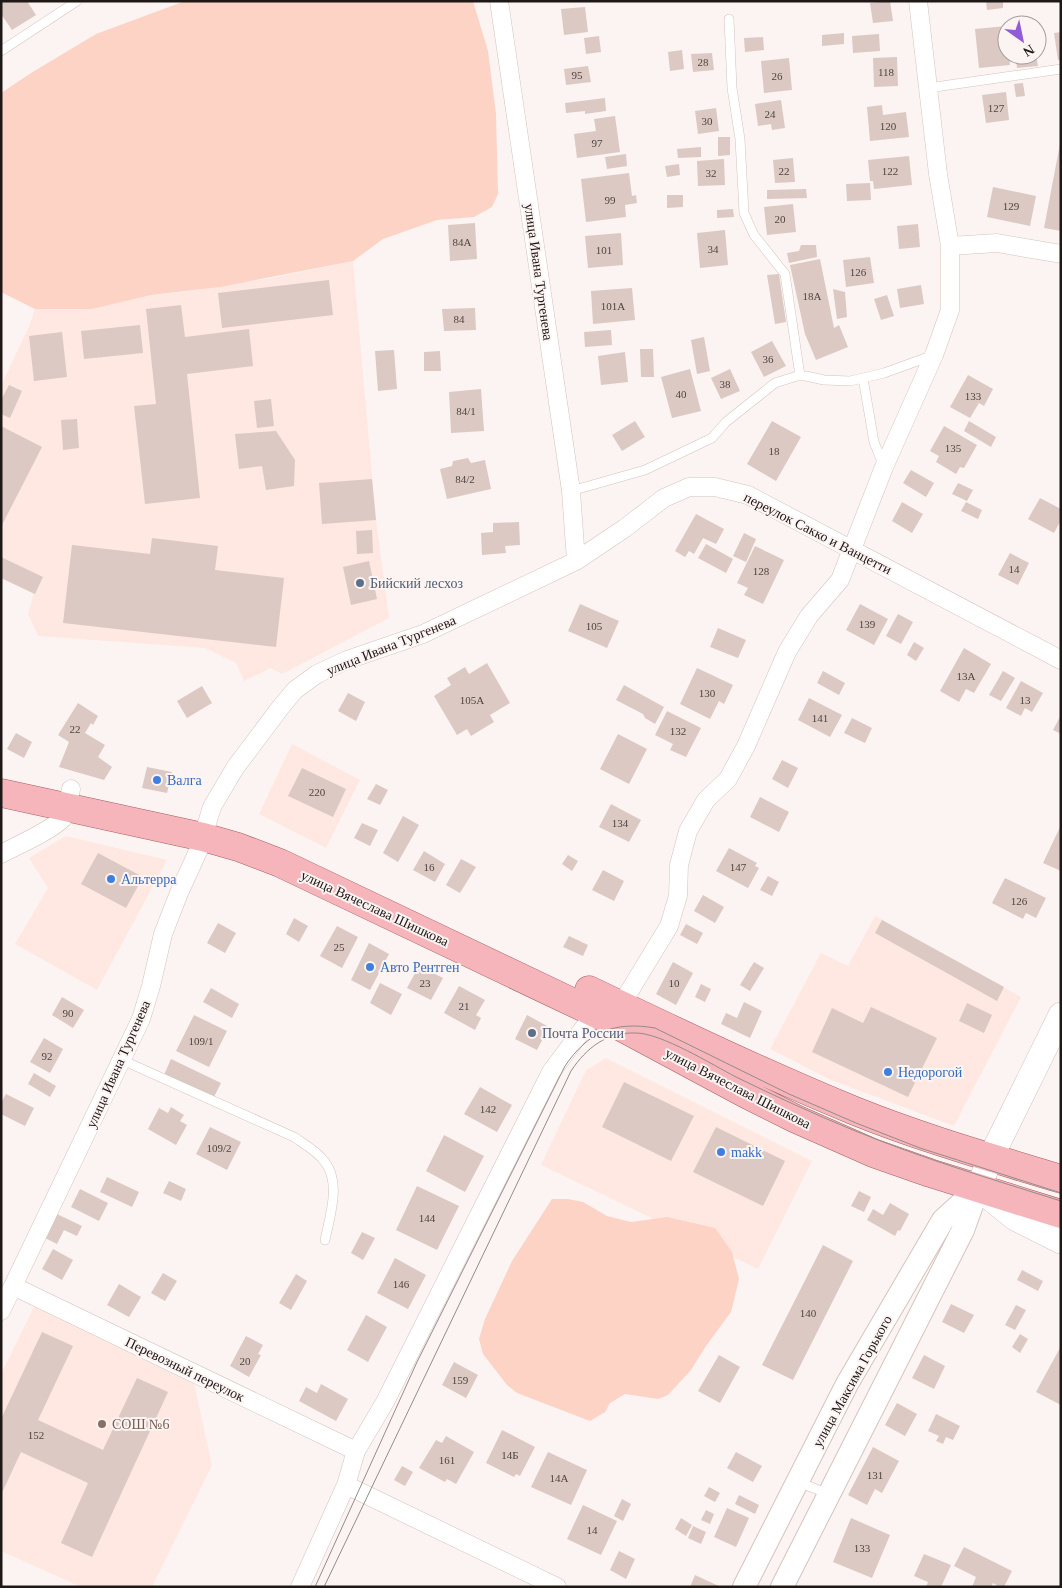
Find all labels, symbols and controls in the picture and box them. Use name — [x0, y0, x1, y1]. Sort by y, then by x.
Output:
north arrow — [997, 15, 1047, 65]
text: N — [1020, 41, 1037, 60]
house number: 28 — [698, 56, 709, 68]
house number: 118 — [878, 66, 895, 78]
house number: 95 — [572, 69, 583, 81]
house number: 26 — [772, 70, 783, 82]
house number: 127 — [988, 102, 1005, 114]
house number: 24 — [765, 108, 776, 120]
house number: 30 — [702, 115, 713, 127]
house number: 120 — [880, 120, 897, 132]
house number: 97 — [592, 137, 603, 149]
house number: 22 — [779, 165, 790, 177]
house number: 122 — [882, 165, 898, 177]
house number: 32 — [706, 167, 717, 179]
house number: 99 — [605, 194, 616, 206]
house number: 129 — [1003, 200, 1020, 212]
street label: улица Ивана Тургенева — [521, 203, 556, 342]
house number: 20 — [775, 213, 786, 225]
house number: 84А — [453, 236, 472, 248]
house number: 34 — [708, 243, 719, 255]
house number: 101 — [596, 244, 612, 256]
house number: 126 — [850, 266, 867, 278]
house number: 18А — [803, 290, 822, 302]
house number: 101А — [601, 300, 625, 312]
house number: 84 — [454, 313, 465, 325]
house number: 36 — [763, 353, 774, 365]
house number: 38 — [720, 378, 731, 390]
house number: 40 — [676, 388, 687, 400]
house number: 133 — [965, 390, 982, 402]
house number: 84/1 — [456, 405, 476, 417]
house number: 135 — [945, 442, 962, 454]
house number: 18 — [769, 445, 780, 457]
house number: 84/2 — [455, 473, 475, 485]
street label: переулок Сакко и Ванцетти — [741, 490, 895, 578]
house number: 14 — [1009, 563, 1020, 575]
house number: 128 — [753, 565, 770, 577]
place label: Бийский лесхоз — [370, 576, 464, 591]
marker: Бийский лесхоз — [354, 577, 366, 589]
street label: улица Ивана Тургенева — [324, 612, 459, 678]
house number: 139 — [859, 618, 876, 630]
house number: 105 — [586, 620, 603, 632]
house number: 13А — [957, 670, 976, 682]
house number: 130 — [699, 687, 716, 699]
house number: 105А — [460, 694, 484, 706]
house number: 13 — [1020, 694, 1031, 706]
house number: 141 — [812, 712, 828, 724]
house number: 22 — [70, 723, 81, 735]
house number: 132 — [670, 725, 686, 737]
place label: Валга — [167, 773, 202, 788]
marker: Валга — [151, 774, 163, 786]
house number: 220 — [309, 786, 326, 798]
house number: 134 — [612, 817, 629, 829]
house number: 16 — [424, 861, 435, 873]
house number: 147 — [730, 861, 747, 873]
street label: улица Вячеслава Шишкова — [299, 868, 452, 950]
place label: Альтерра — [121, 872, 177, 887]
marker: Альтерра — [105, 873, 117, 885]
house number: 126 — [1011, 895, 1028, 907]
house number: 25 — [334, 941, 345, 953]
place label: Авто Рентген — [380, 960, 460, 975]
marker: Авто Рентген — [364, 961, 376, 973]
house number: 23 — [420, 977, 431, 989]
house number: 10 — [669, 977, 680, 989]
street label: улица Ивана Тургенева — [84, 997, 154, 1130]
house number: 21 — [459, 1000, 470, 1012]
house number: 90 — [63, 1007, 74, 1019]
place label: Почта России — [542, 1026, 624, 1041]
marker: Почта России — [526, 1027, 538, 1039]
house number: 109/1 — [188, 1035, 214, 1047]
street label: улица Вячеслава Шишкова — [663, 1045, 814, 1132]
house number: 92 — [42, 1050, 53, 1062]
place label: Недорогой — [898, 1065, 963, 1080]
marker: Недорогой — [882, 1066, 894, 1078]
house number: 142 — [480, 1103, 496, 1115]
house number: 109/2 — [206, 1142, 232, 1154]
place label: makk — [731, 1145, 762, 1160]
marker: makk — [715, 1146, 727, 1158]
house number: 144 — [419, 1212, 436, 1224]
house number: 146 — [393, 1278, 410, 1290]
house number: 140 — [800, 1307, 817, 1319]
street label: улица Максима Горького — [810, 1313, 895, 1450]
street label: Перевозный переулок — [123, 1334, 247, 1405]
house number: 20 — [240, 1355, 251, 1367]
house number: 159 — [452, 1374, 469, 1386]
place label: СОШ №6 — [112, 1417, 169, 1432]
marker: СОШ №6 — [96, 1418, 108, 1430]
house number: 152 — [28, 1429, 44, 1441]
house number: 14Б — [501, 1449, 519, 1461]
house number: 161 — [439, 1454, 455, 1466]
house number: 131 — [867, 1469, 883, 1481]
house number: 14А — [550, 1472, 569, 1484]
house number: 14 — [587, 1524, 598, 1536]
house number: 133 — [854, 1542, 871, 1554]

